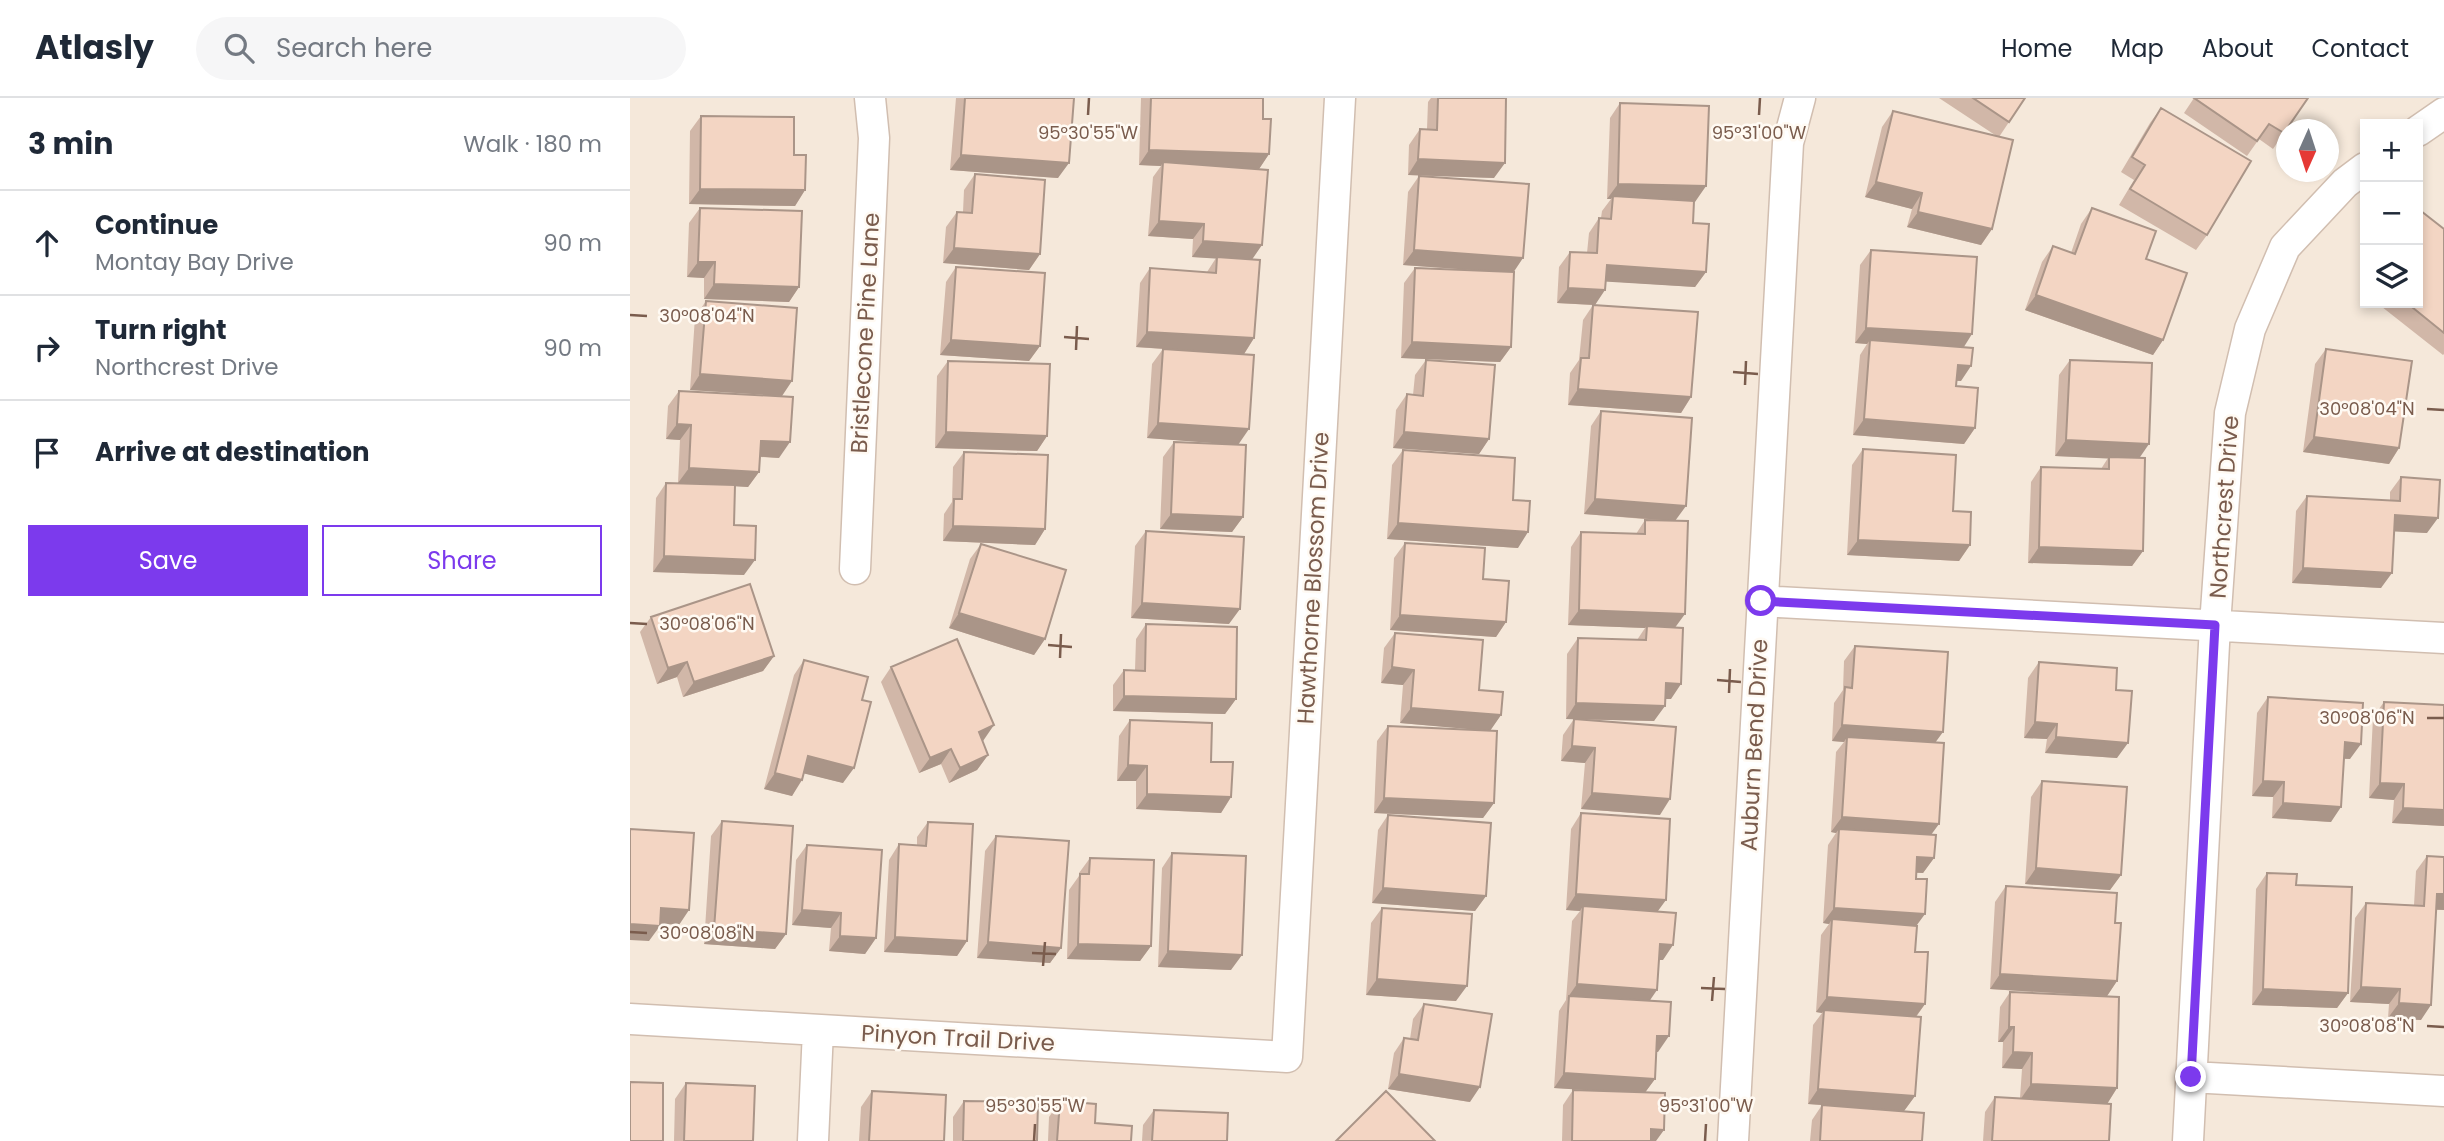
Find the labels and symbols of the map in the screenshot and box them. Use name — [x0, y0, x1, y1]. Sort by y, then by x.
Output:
north arrow — [2276, 119, 2339, 182]
text: 95°30'55"W — [1038, 120, 1139, 145]
text: 95°31'00"W — [1712, 120, 1807, 145]
street label: Bristlecone Pine Lane — [843, 212, 887, 454]
text: 30°08'04"N — [659, 303, 755, 328]
text: 30°08'04"N — [2319, 396, 2415, 421]
street label: Northcrest Drive — [2202, 414, 2246, 600]
street label: Hawthorne Blossom Drive — [1289, 431, 1337, 725]
route start — [1745, 585, 1776, 616]
text: 30°08'06"N — [659, 611, 755, 636]
street label: Auburn Bend Drive — [1732, 638, 1776, 852]
text: 30°08'06"N — [2319, 705, 2415, 730]
text: 30°08'08"N — [659, 920, 755, 945]
text: 30°08'08"N — [2319, 1013, 2415, 1038]
street label: Pinyon Trail Drive — [860, 1017, 1056, 1059]
route end — [2175, 1061, 2206, 1092]
text: 95°30'55"W — [985, 1093, 1086, 1118]
text: 95°31'00"W — [1659, 1093, 1754, 1118]

